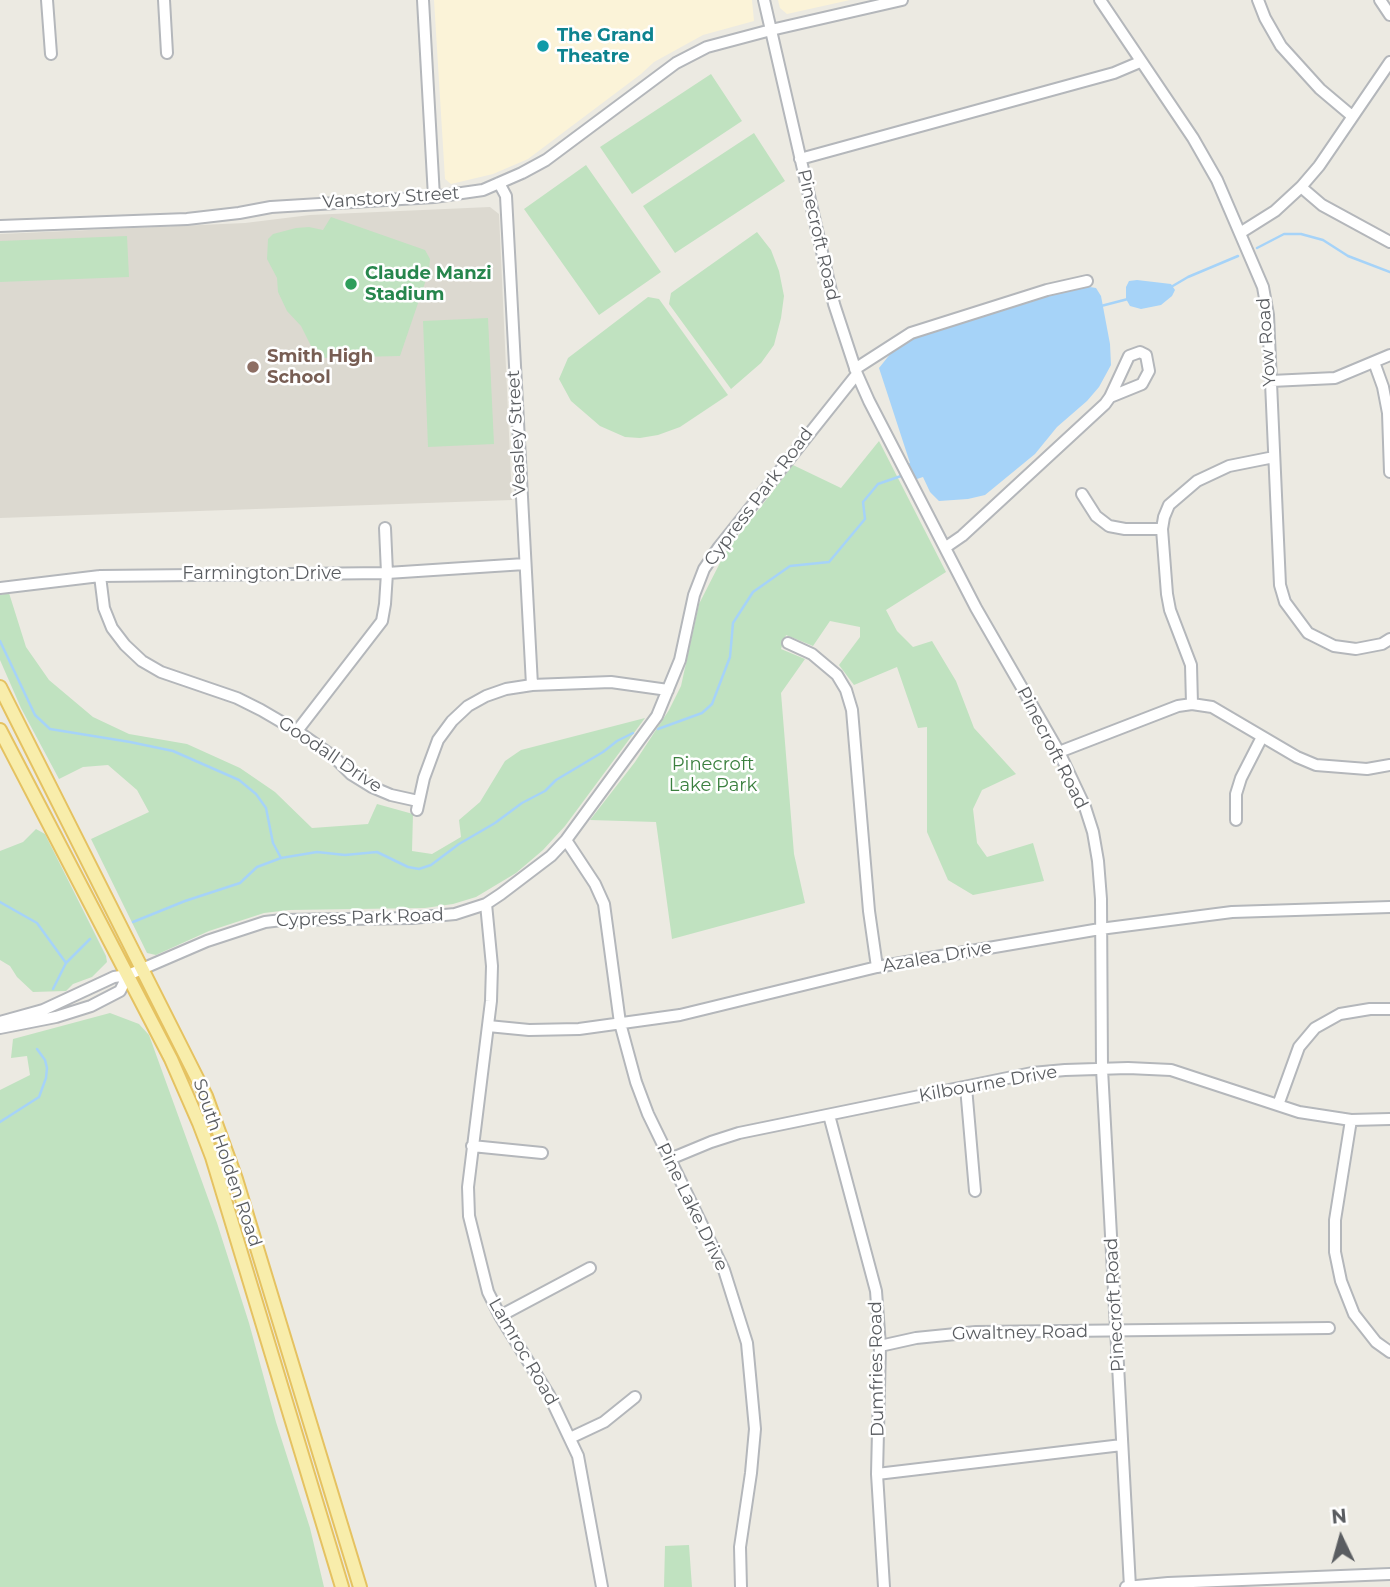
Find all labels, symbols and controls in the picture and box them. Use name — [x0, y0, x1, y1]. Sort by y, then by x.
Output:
place label: The Grand Theatre — [557, 25, 654, 68]
marker: The Grand Theatre — [535, 38, 551, 54]
street label: Pinecroft Road — [792, 167, 844, 303]
street label: Vanstory Street — [322, 182, 460, 214]
place label: Claude Manzi Stadium — [365, 263, 492, 306]
marker: Claude Manzi Stadium — [343, 276, 359, 292]
street label: Yow Road — [1253, 297, 1281, 387]
place label: Smith High School — [267, 346, 373, 388]
marker: Smith High School — [245, 359, 261, 375]
street label: Veasley Street — [503, 369, 531, 497]
street label: Cypress Park Road — [700, 424, 818, 570]
street label: Farmington Drive — [182, 563, 342, 585]
street label: Pinecroft Road — [1012, 683, 1092, 813]
street label: Goodall Drive — [274, 712, 386, 798]
park label: Pinecroft Lake Park — [669, 754, 757, 796]
street label: Cypress Park Road — [276, 904, 444, 932]
street label: Azalea Drive — [881, 937, 993, 977]
street label: Kilbourne Drive — [917, 1061, 1059, 1107]
street label: South Holden Road — [188, 1076, 266, 1250]
street label: Pine Lake Drive — [652, 1139, 732, 1275]
street label: Pinecroft Road — [1101, 1237, 1129, 1373]
street label: Lamroc Road — [484, 1294, 562, 1410]
street label: Dumfries Road — [865, 1301, 889, 1437]
street label: Gwaltney Road — [952, 1321, 1088, 1345]
north arrow — [1306, 1503, 1376, 1573]
text: N — [1330, 1504, 1348, 1529]

